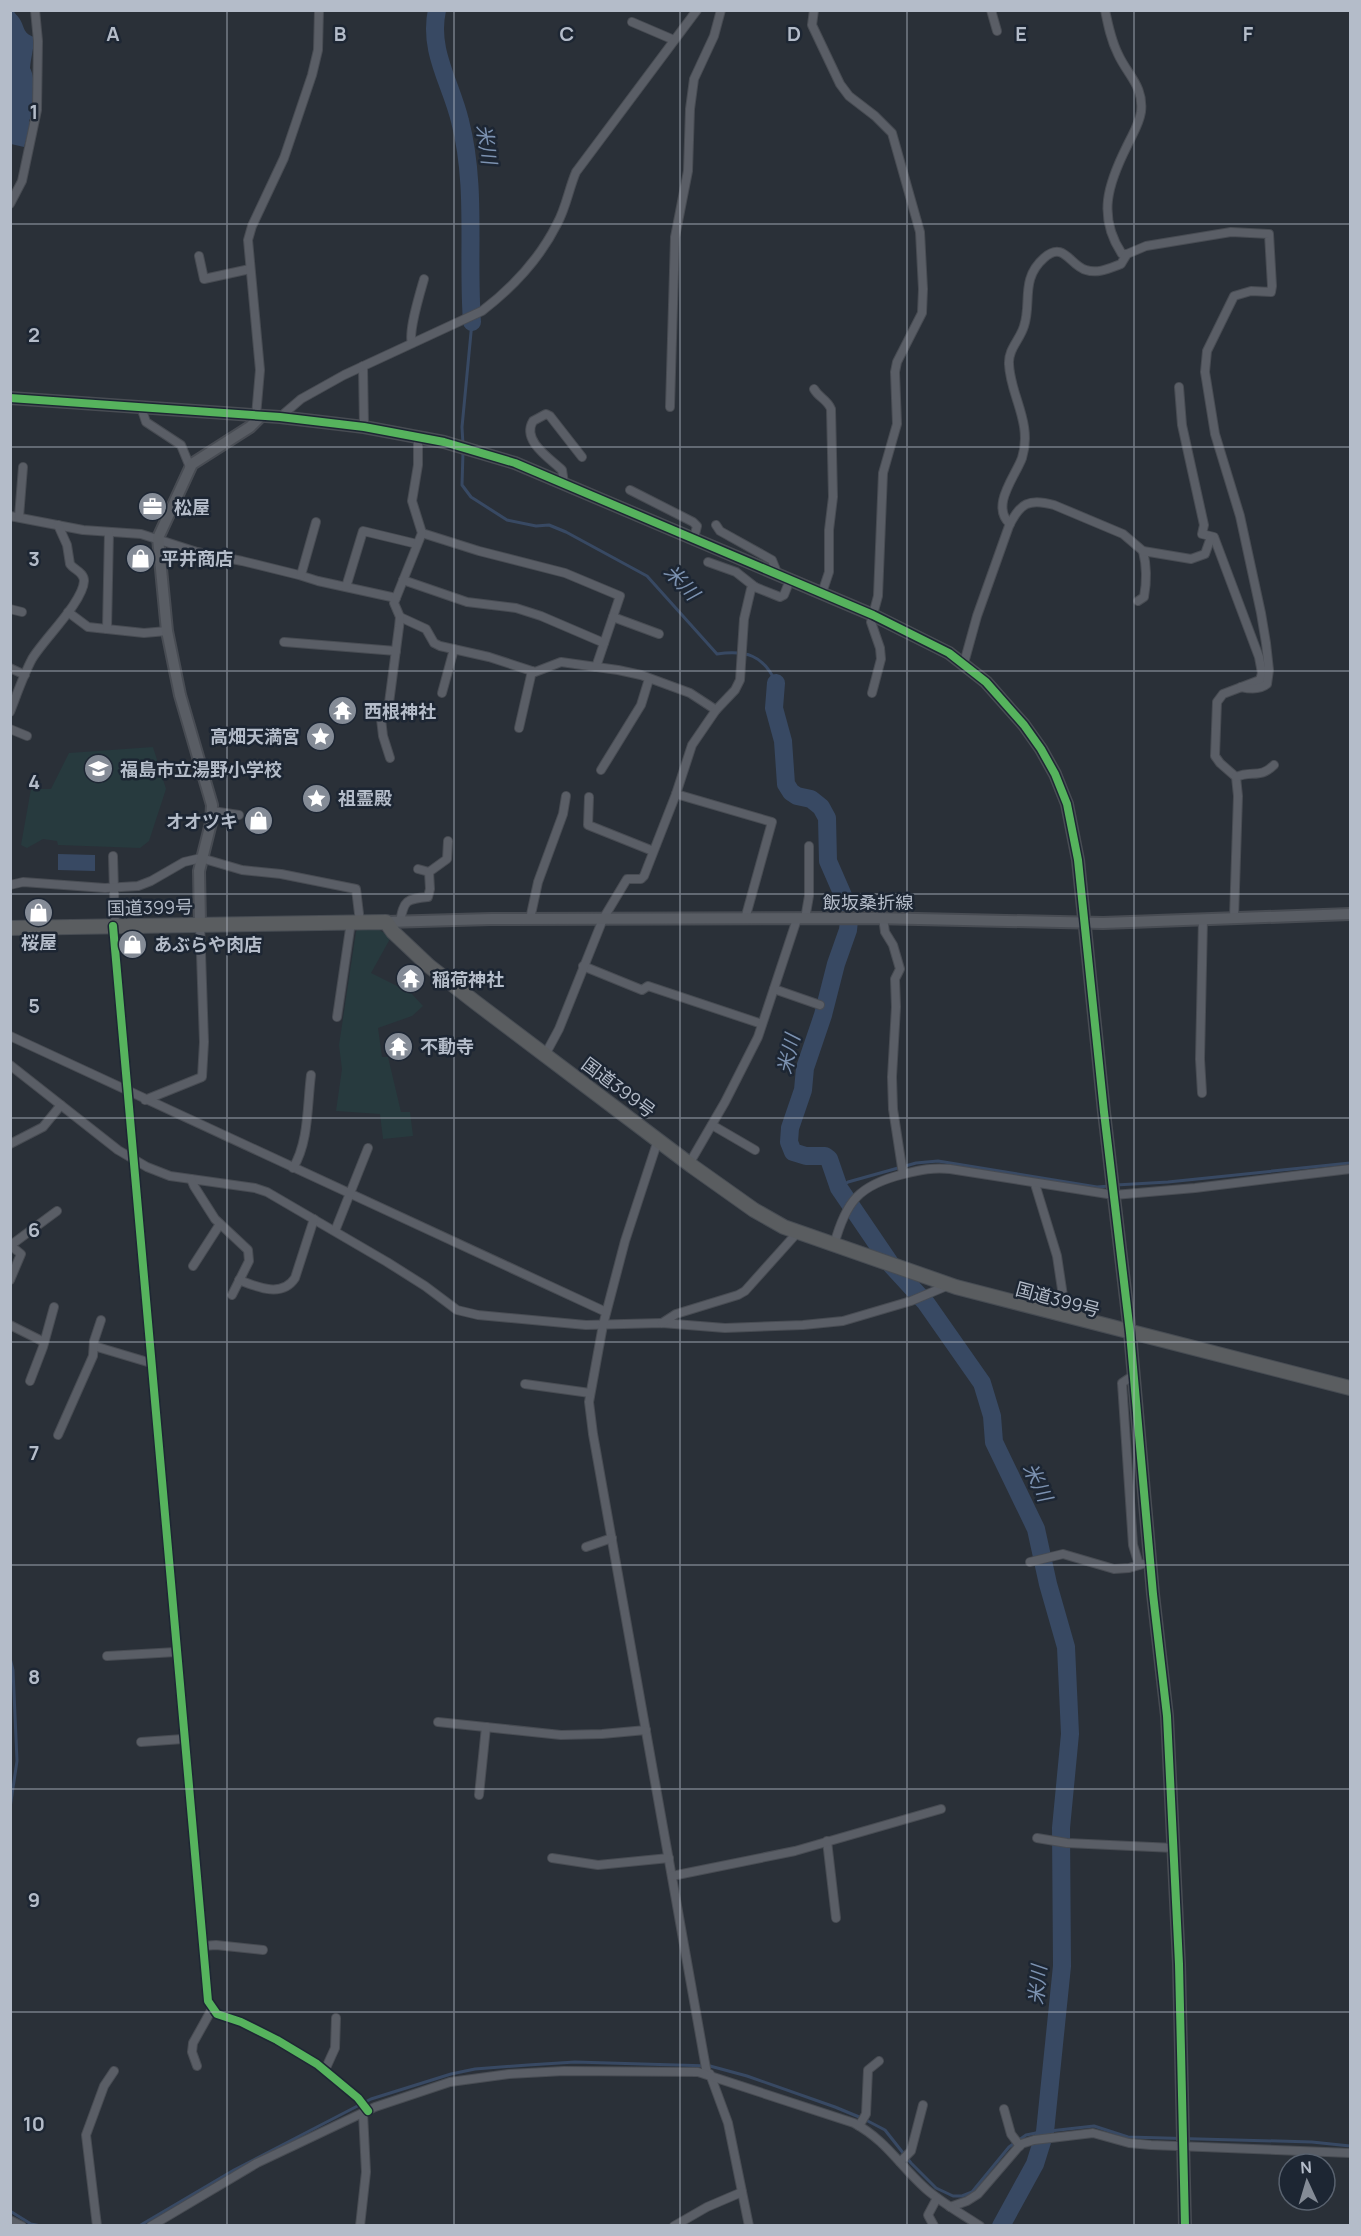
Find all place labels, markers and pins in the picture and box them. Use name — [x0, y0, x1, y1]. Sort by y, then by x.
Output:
office icon: 松屋 — [137, 491, 169, 523]
place label: 松屋 — [174, 495, 210, 519]
shop icon: 平井商店 — [124, 542, 156, 574]
place label: 平井商店 — [161, 546, 233, 570]
temple icon: 西根神社 — [327, 695, 359, 727]
place label: 西根神社 — [364, 699, 436, 723]
place icon: 高畑天満宮 — [305, 720, 337, 752]
place label: 高畑天満宮 — [210, 724, 300, 748]
school or university icon: 福島市立湯野小学校 — [83, 753, 115, 785]
place label: 福島市立湯野小学校 — [120, 757, 282, 781]
place icon: 祖霊殿 — [301, 782, 333, 814]
place label: 祖霊殿 — [338, 786, 392, 810]
shop icon: オオツキ — [243, 805, 275, 837]
place label: オオツキ — [166, 809, 238, 833]
shop icon: 桜屋 — [23, 897, 55, 929]
shop icon: あぶらや肉店 — [117, 928, 149, 960]
place label: 桜屋 — [21, 930, 57, 954]
place label: あぶらや肉店 — [154, 932, 262, 956]
temple icon: 稲荷神社 — [395, 963, 427, 995]
place label: 稲荷神社 — [432, 967, 504, 991]
temple icon: 不動寺 — [383, 1030, 415, 1062]
place label: 不動寺 — [420, 1034, 474, 1058]

